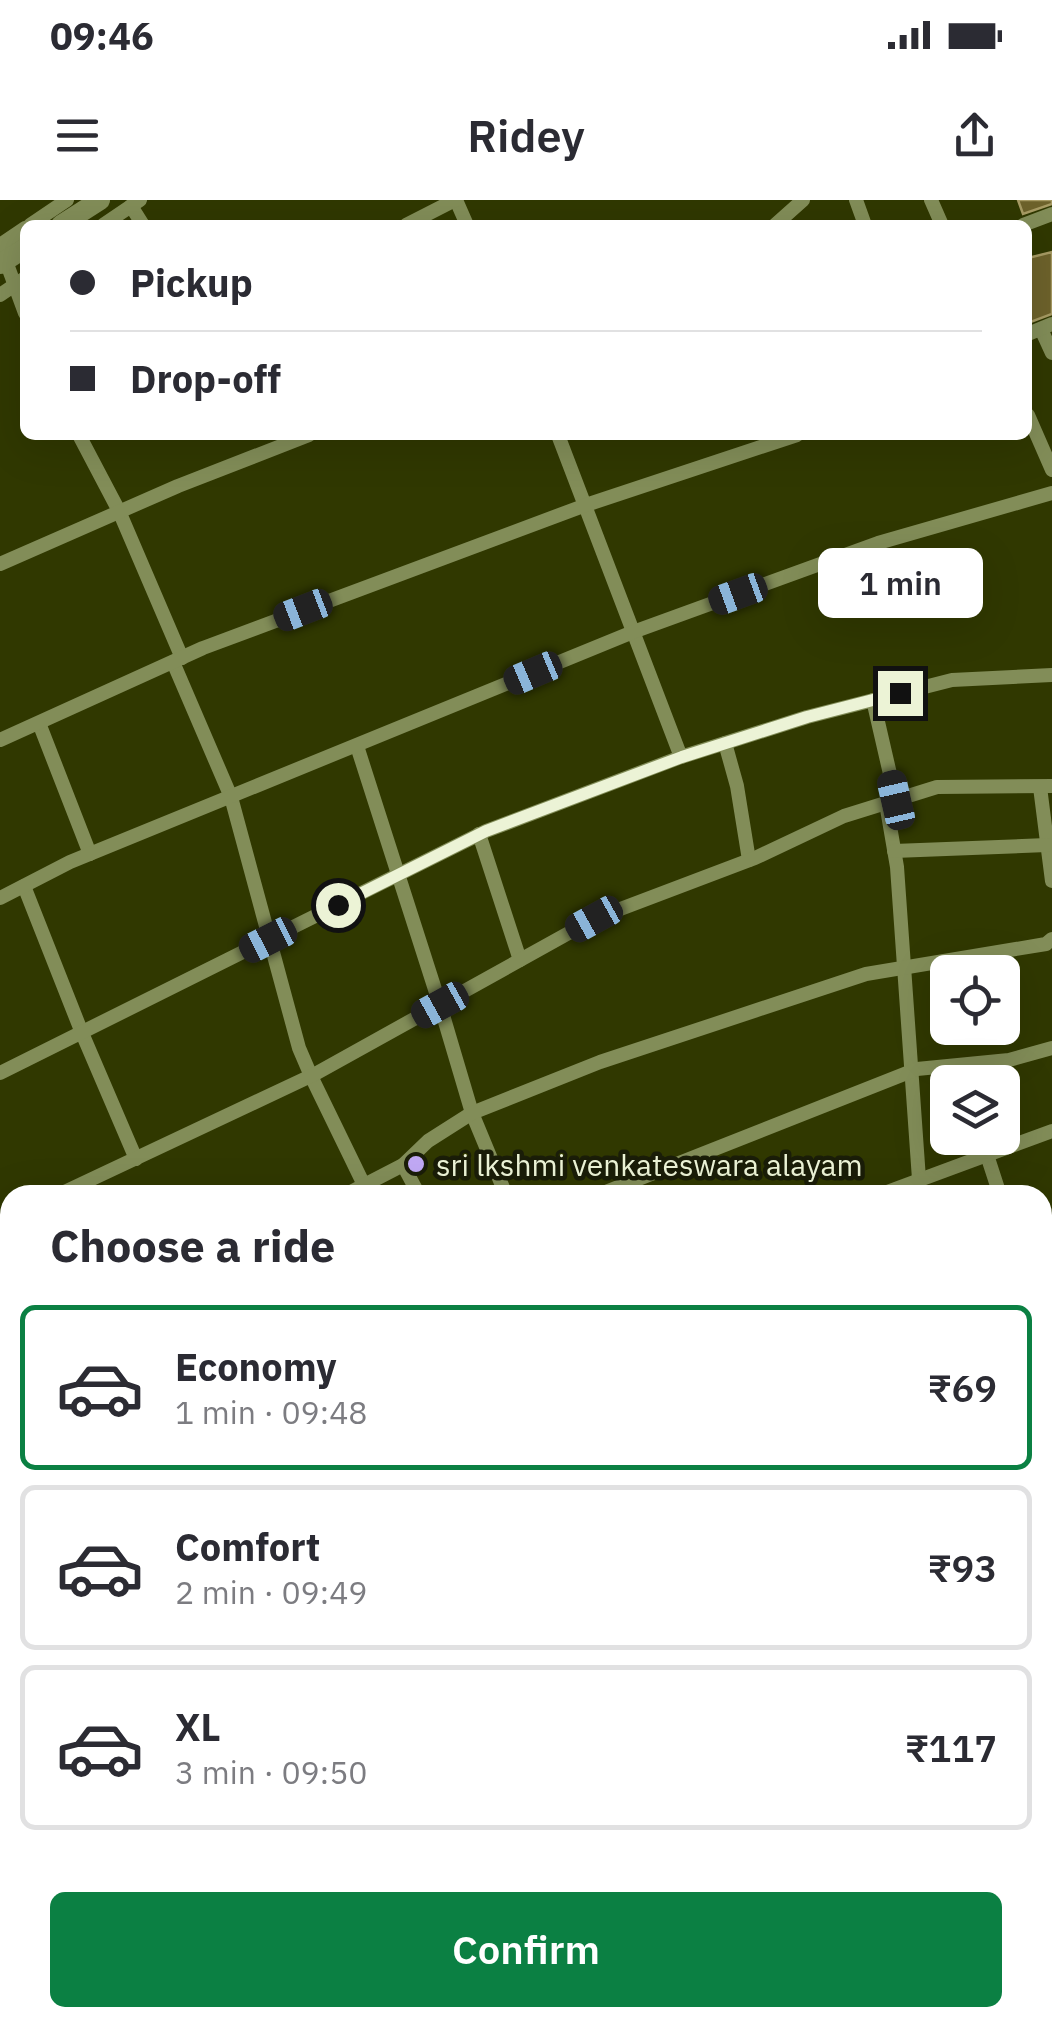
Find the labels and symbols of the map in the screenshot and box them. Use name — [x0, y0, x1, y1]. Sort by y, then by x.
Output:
callout: 1 min — [818, 548, 982, 618]
car — [705, 570, 771, 618]
car — [270, 585, 336, 635]
car — [500, 647, 566, 699]
route end — [878, 671, 923, 716]
car — [875, 767, 917, 833]
route start — [316, 883, 361, 928]
car — [560, 891, 628, 947]
car — [234, 913, 302, 967]
car — [406, 977, 474, 1033]
place label: sri lkshmi venkateswara alayam — [436, 1145, 863, 1184]
marker: sri lkshmi venkateswara alayam — [405, 1153, 427, 1175]

